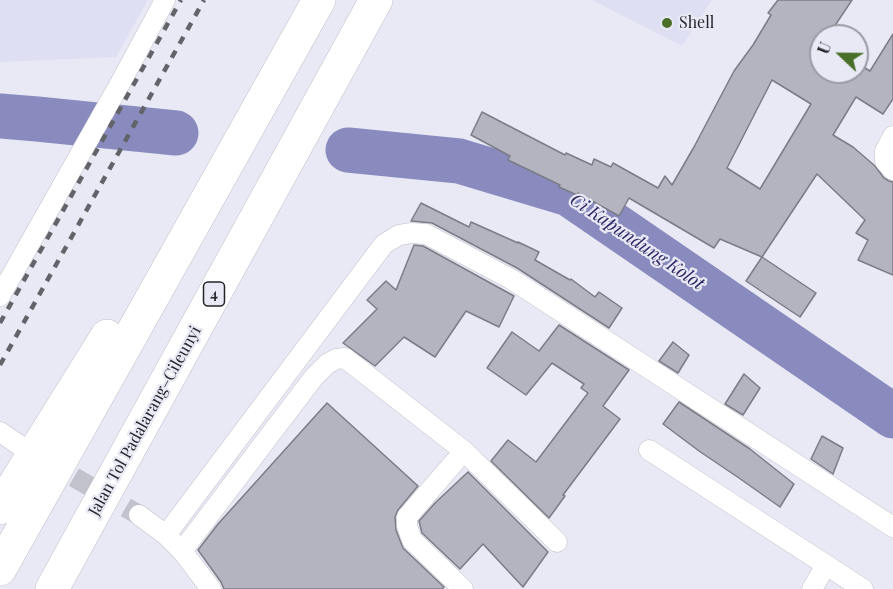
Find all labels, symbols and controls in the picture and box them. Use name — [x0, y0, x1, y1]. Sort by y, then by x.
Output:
place label: Shell — [679, 13, 714, 33]
marker: Shell — [660, 16, 674, 30]
north arrow — [809, 24, 869, 84]
text: U — [812, 39, 836, 57]
water label: Ci Kapundung Kolot — [566, 189, 708, 295]
road number: 4 — [204, 282, 224, 306]
street label: Jalan Tol Padalarang–Cileunyi — [85, 323, 205, 519]

